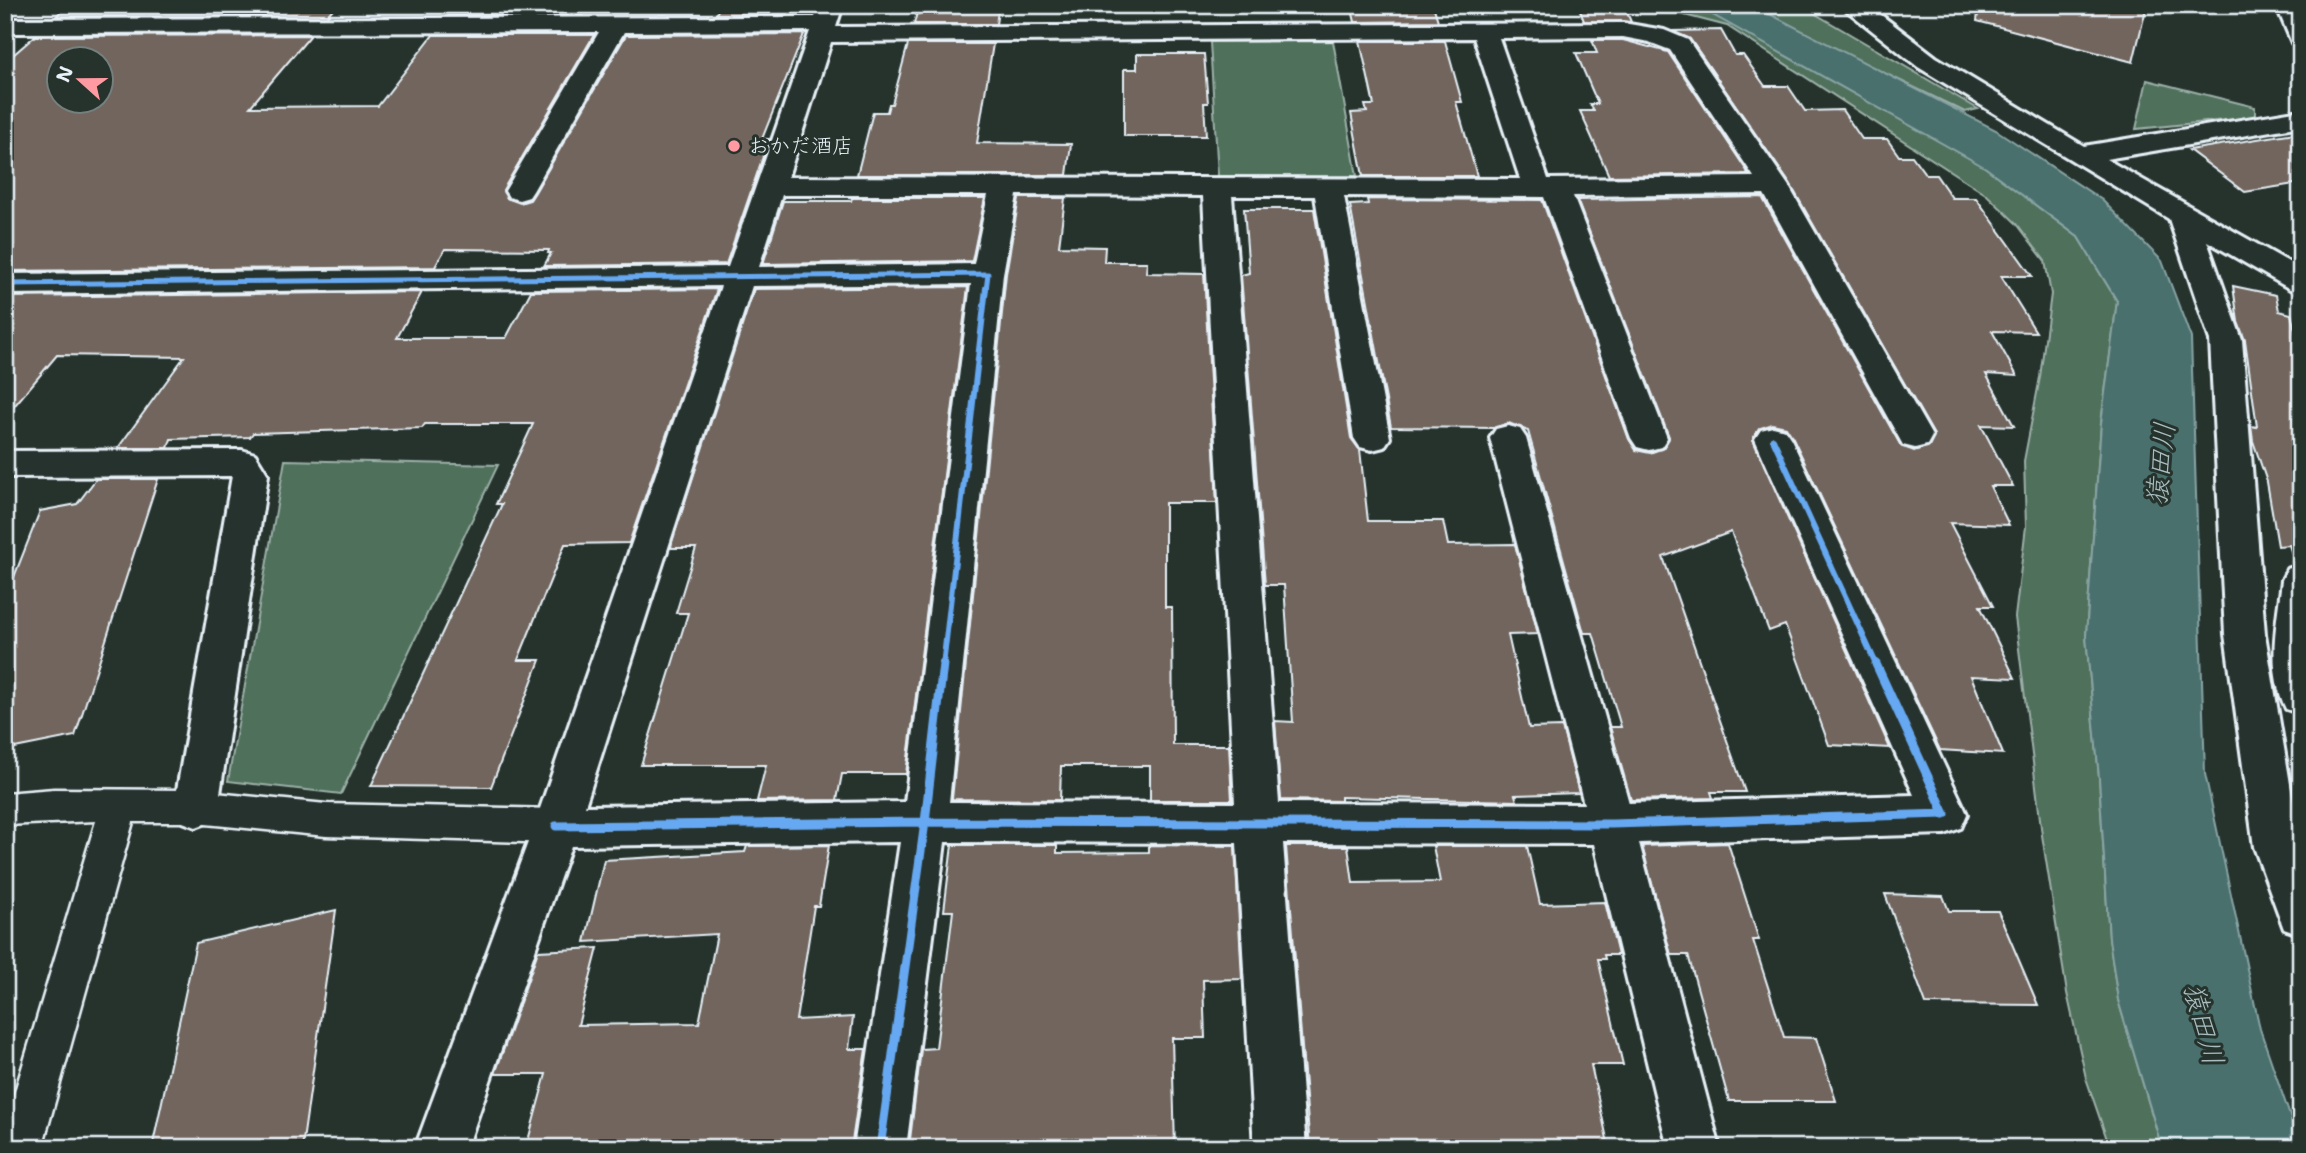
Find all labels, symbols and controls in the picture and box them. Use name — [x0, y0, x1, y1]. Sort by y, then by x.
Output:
north arrow — [46, 46, 116, 116]
text: N — [50, 63, 79, 86]
place label: おかだ酒店 — [748, 132, 853, 160]
marker: おかだ酒店 — [726, 138, 742, 154]
water label: 猿田川 — [2137, 420, 2183, 508]
water label: 猿田川 — [2175, 979, 2233, 1069]

